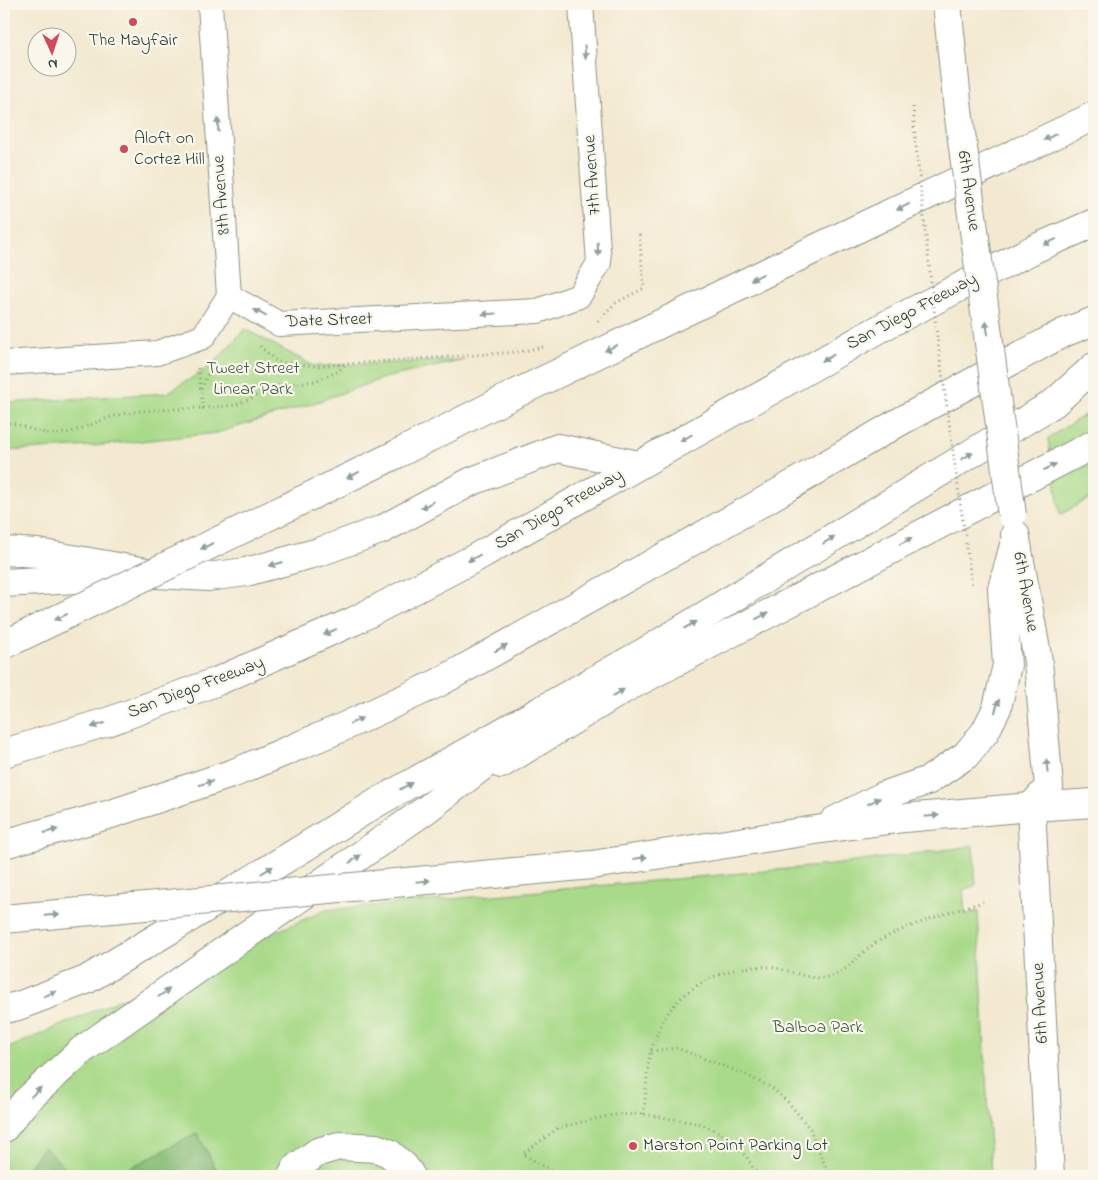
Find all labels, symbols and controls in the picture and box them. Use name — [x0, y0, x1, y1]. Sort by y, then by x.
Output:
marker: The Mayfair — [127, 16, 139, 28]
north arrow — [28, 28, 78, 78]
place label: The Mayfair — [89, 28, 178, 54]
one-way arrow — [581, 45, 589, 61]
text: N — [47, 53, 58, 74]
one-way arrow — [213, 117, 221, 133]
place label: Aloft on Cortez Hill — [134, 126, 205, 173]
street label: 7th Avenue — [577, 133, 609, 216]
one-way arrow — [1043, 133, 1057, 141]
marker: Aloft on Cortez Hill — [118, 143, 130, 155]
street label: 6th Avenue — [950, 149, 987, 234]
street label: 8th Avenue — [206, 153, 238, 236]
one-way arrow — [896, 202, 911, 211]
one-way arrow — [1043, 239, 1057, 247]
one-way arrow — [595, 242, 603, 258]
street label: San Diego Freeway — [842, 267, 982, 358]
one-way arrow — [750, 273, 764, 281]
street label: Date Street — [284, 306, 373, 336]
one-way arrow — [252, 309, 267, 317]
one-way arrow — [481, 310, 497, 318]
one-way arrow — [983, 320, 991, 336]
one-way arrow — [604, 344, 618, 352]
one-way arrow — [821, 353, 834, 362]
park label: Tweet Street Linear Park — [206, 356, 300, 403]
one-way arrow — [680, 433, 693, 442]
one-way arrow — [961, 451, 974, 460]
street label: San Diego Freeway — [490, 463, 629, 558]
one-way arrow — [1043, 463, 1058, 471]
one-way arrow — [346, 472, 360, 480]
one-way arrow — [420, 501, 434, 509]
one-way arrow — [822, 536, 835, 545]
one-way arrow — [899, 537, 913, 545]
one-way arrow — [200, 542, 214, 550]
street label: 6th Avenue — [1005, 550, 1045, 635]
one-way arrow — [467, 554, 482, 562]
one-way arrow — [269, 560, 284, 568]
one-way arrow — [755, 612, 769, 620]
one-way arrow — [53, 613, 68, 621]
one-way arrow — [683, 620, 696, 630]
one-way arrow — [323, 628, 337, 636]
one-way arrow — [495, 644, 508, 653]
street label: San Diego Freeway — [124, 650, 269, 727]
one-way arrow — [612, 688, 625, 697]
one-way arrow — [994, 698, 1001, 713]
one-way arrow — [349, 717, 363, 725]
one-way arrow — [90, 721, 105, 729]
one-way arrow — [1043, 758, 1051, 774]
one-way arrow — [199, 778, 214, 786]
one-way arrow — [398, 782, 413, 790]
one-way arrow — [867, 797, 881, 805]
one-way arrow — [925, 812, 941, 820]
one-way arrow — [43, 827, 58, 835]
one-way arrow — [633, 853, 649, 861]
one-way arrow — [348, 854, 361, 864]
one-way arrow — [260, 866, 273, 875]
one-way arrow — [416, 876, 432, 884]
one-way arrow — [45, 910, 61, 918]
street label: 6th Avenue — [1026, 961, 1056, 1044]
one-way arrow — [157, 988, 171, 998]
one-way arrow — [43, 990, 58, 998]
park label: Balboa Park — [772, 1015, 863, 1041]
one-way arrow — [30, 1086, 42, 1098]
place label: Marston Point Parking Lot — [643, 1133, 828, 1160]
marker: Marston Point Parking Lot — [627, 1140, 639, 1152]

